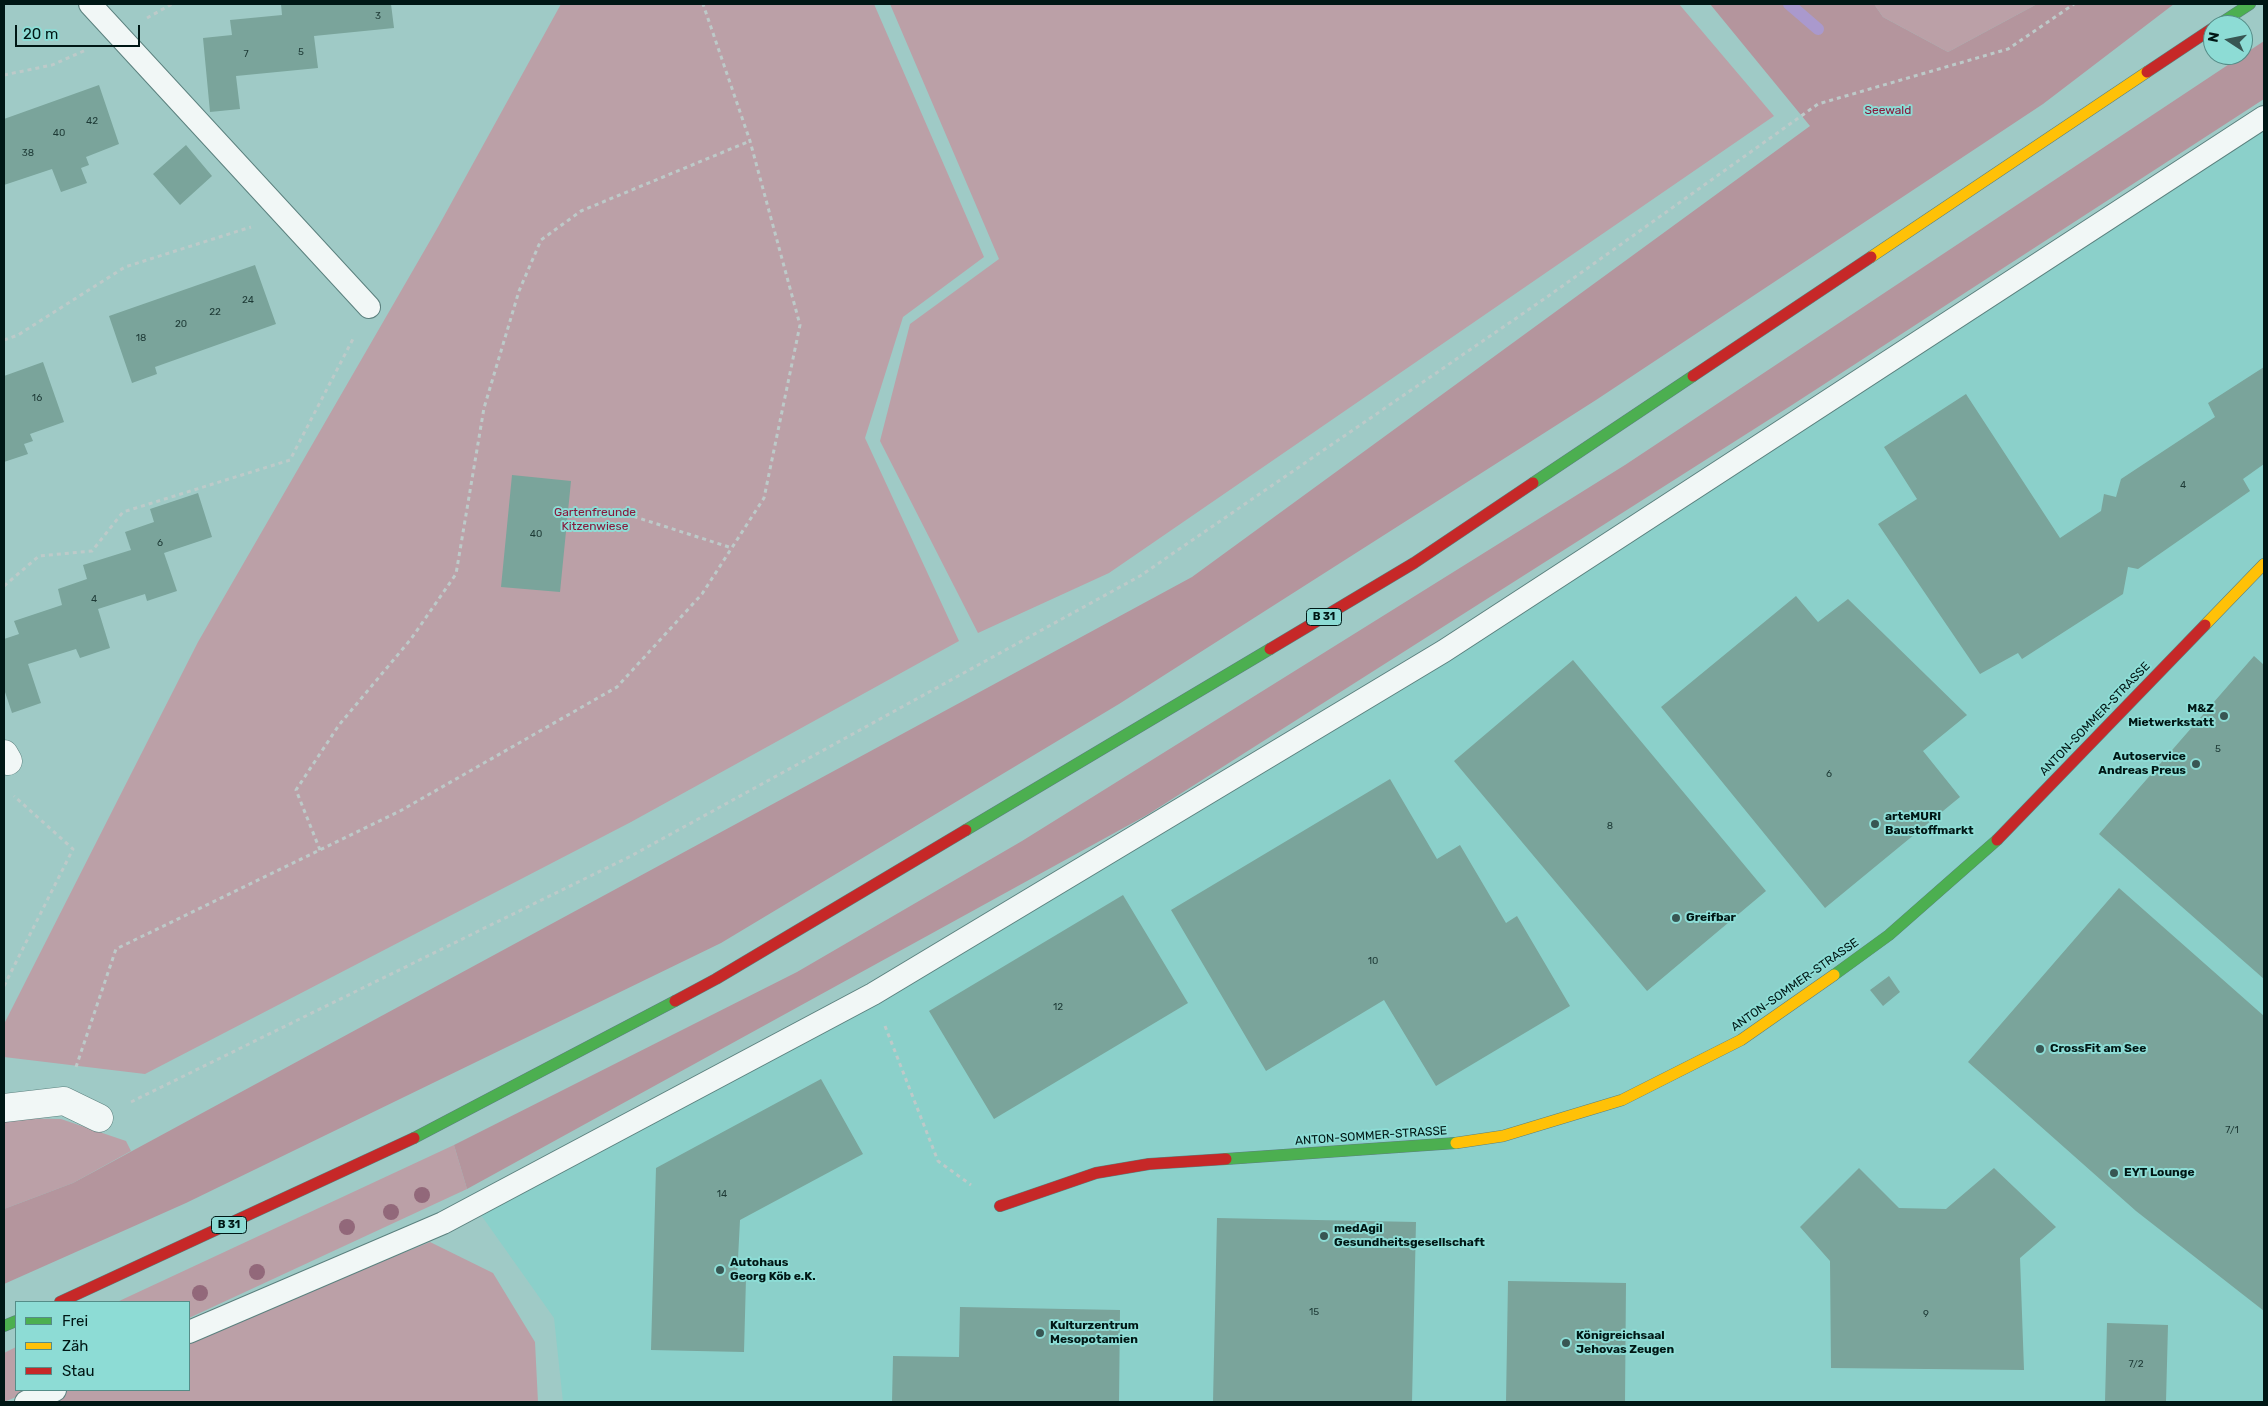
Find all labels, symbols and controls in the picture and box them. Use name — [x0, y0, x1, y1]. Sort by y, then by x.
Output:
house number: 3 — [375, 10, 381, 22]
scale bar — [18, 15, 142, 47]
north arrow — [2203, 15, 2253, 65]
text: 20 m — [23, 25, 58, 43]
text: N — [2204, 31, 2223, 44]
house number: 5 — [298, 46, 304, 58]
house number: 7 — [243, 48, 249, 60]
park label: Seewald — [1865, 104, 1911, 118]
house number: 42 — [86, 115, 98, 127]
house number: 40 — [53, 127, 65, 139]
house number: 38 — [22, 147, 34, 159]
house number: 24 — [242, 294, 254, 306]
house number: 22 — [209, 306, 221, 318]
house number: 20 — [175, 318, 187, 330]
house number: 18 — [136, 332, 146, 344]
house number: 16 — [32, 392, 42, 404]
house number: 4 — [2180, 479, 2186, 491]
park label: Gartenfreunde Kitzenwiese — [554, 506, 636, 534]
house number: 40 — [530, 528, 542, 540]
house number: 6 — [157, 537, 163, 549]
house number: 4 — [91, 593, 97, 605]
road number: B 31 — [1306, 608, 1342, 626]
street label: ANTON-SOMMER-STRASSE — [2037, 659, 2153, 779]
place label: M&Z Mietwerkstatt — [2128, 702, 2214, 730]
marker: M&Z Mietwerkstatt — [2218, 710, 2230, 722]
house number: 5 — [2215, 743, 2221, 755]
place label: Autoservice Andreas Preus — [2098, 750, 2186, 778]
marker: Autoservice Andreas Preus — [2190, 758, 2202, 770]
house number: 6 — [1826, 768, 1832, 780]
place label: arteMURI Baustoffmarkt — [1885, 810, 1974, 838]
marker: arteMURI Baustoffmarkt — [1869, 818, 1881, 830]
house number: 8 — [1607, 820, 1613, 832]
place label: Greifbar — [1686, 911, 1736, 925]
marker: Greifbar — [1670, 912, 1682, 924]
street label: ANTON-SOMMER-STRASSE — [1728, 935, 1862, 1035]
house number: 10 — [1368, 955, 1378, 967]
house number: 12 — [1053, 1001, 1063, 1013]
place label: CrossFit am See — [2050, 1042, 2146, 1056]
marker: CrossFit am See — [2034, 1043, 2046, 1055]
street label: ANTON-SOMMER-STRASSE — [1294, 1123, 1448, 1149]
house number: 7/1 — [2225, 1124, 2239, 1136]
place label: EYT Lounge — [2124, 1166, 2195, 1180]
marker: EYT Lounge — [2108, 1167, 2120, 1179]
house number: 14 — [717, 1188, 727, 1200]
road number: B 31 — [212, 1216, 246, 1234]
place label: medAgil Gesundheitsgesellschaft — [1334, 1222, 1485, 1250]
marker: medAgil Gesundheitsgesellschaft — [1318, 1230, 1330, 1242]
place label: Autohaus Georg Köb e.K. — [730, 1256, 816, 1284]
marker: Autohaus Georg Köb e.K. — [714, 1264, 726, 1276]
legend — [15, 1301, 190, 1391]
house number: 15 — [1309, 1306, 1319, 1318]
house number: 9 — [1923, 1308, 1929, 1320]
text: Frei — [62, 1312, 88, 1330]
place label: Kulturzentrum Mesopotamien — [1050, 1319, 1139, 1347]
marker: Kulturzentrum Mesopotamien — [1034, 1327, 1046, 1339]
place label: Königreichsaal Jehovas Zeugen — [1576, 1329, 1674, 1357]
text: Zäh — [62, 1337, 88, 1355]
marker: Königreichsaal Jehovas Zeugen — [1560, 1337, 1572, 1349]
house number: 7/2 — [2128, 1358, 2144, 1370]
text: Stau — [62, 1362, 95, 1380]

